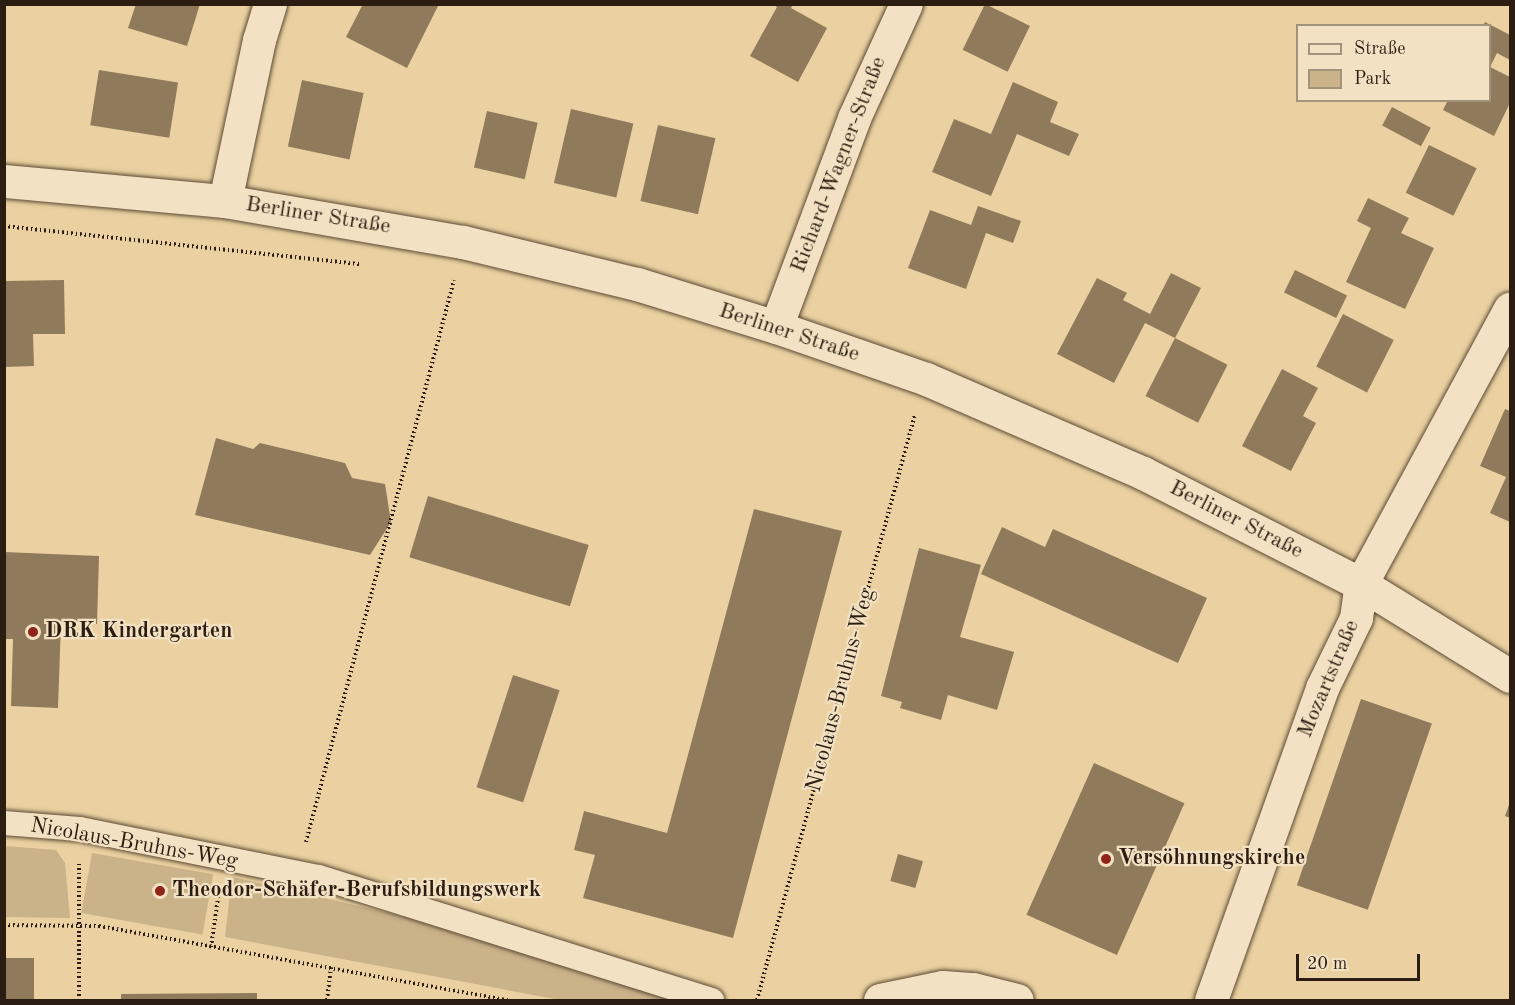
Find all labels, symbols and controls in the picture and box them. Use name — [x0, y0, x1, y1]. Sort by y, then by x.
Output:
legend — [1296, 24, 1491, 102]
text: Straße — [1354, 40, 1405, 58]
street label: Richard-Wagner-Straße — [786, 53, 892, 277]
text: Park — [1354, 70, 1391, 88]
street label: Berliner Straße — [244, 192, 392, 240]
street label: Berliner Straße — [715, 298, 863, 368]
street label: Berliner Straße — [1165, 475, 1307, 565]
street label: Nicolaus-Bruhns-Weg — [801, 585, 881, 795]
street label: Mozartstraße — [1292, 616, 1366, 742]
place label: DRK Kindergarten — [45, 619, 232, 645]
marker: DRK Kindergarten — [26, 625, 40, 639]
street label: Nicolaus-Bruhns-Weg — [28, 813, 240, 875]
place label: Versöhnungskirche — [1118, 846, 1305, 872]
marker: Versöhnungskirche — [1099, 852, 1113, 866]
place label: Theodor-Schäfer-Berufsbildungswerk — [172, 878, 541, 904]
marker: Theodor-Schäfer-Berufsbildungswerk — [153, 884, 167, 898]
scale bar — [1299, 942, 1424, 980]
text: 20 m — [1307, 955, 1347, 973]

